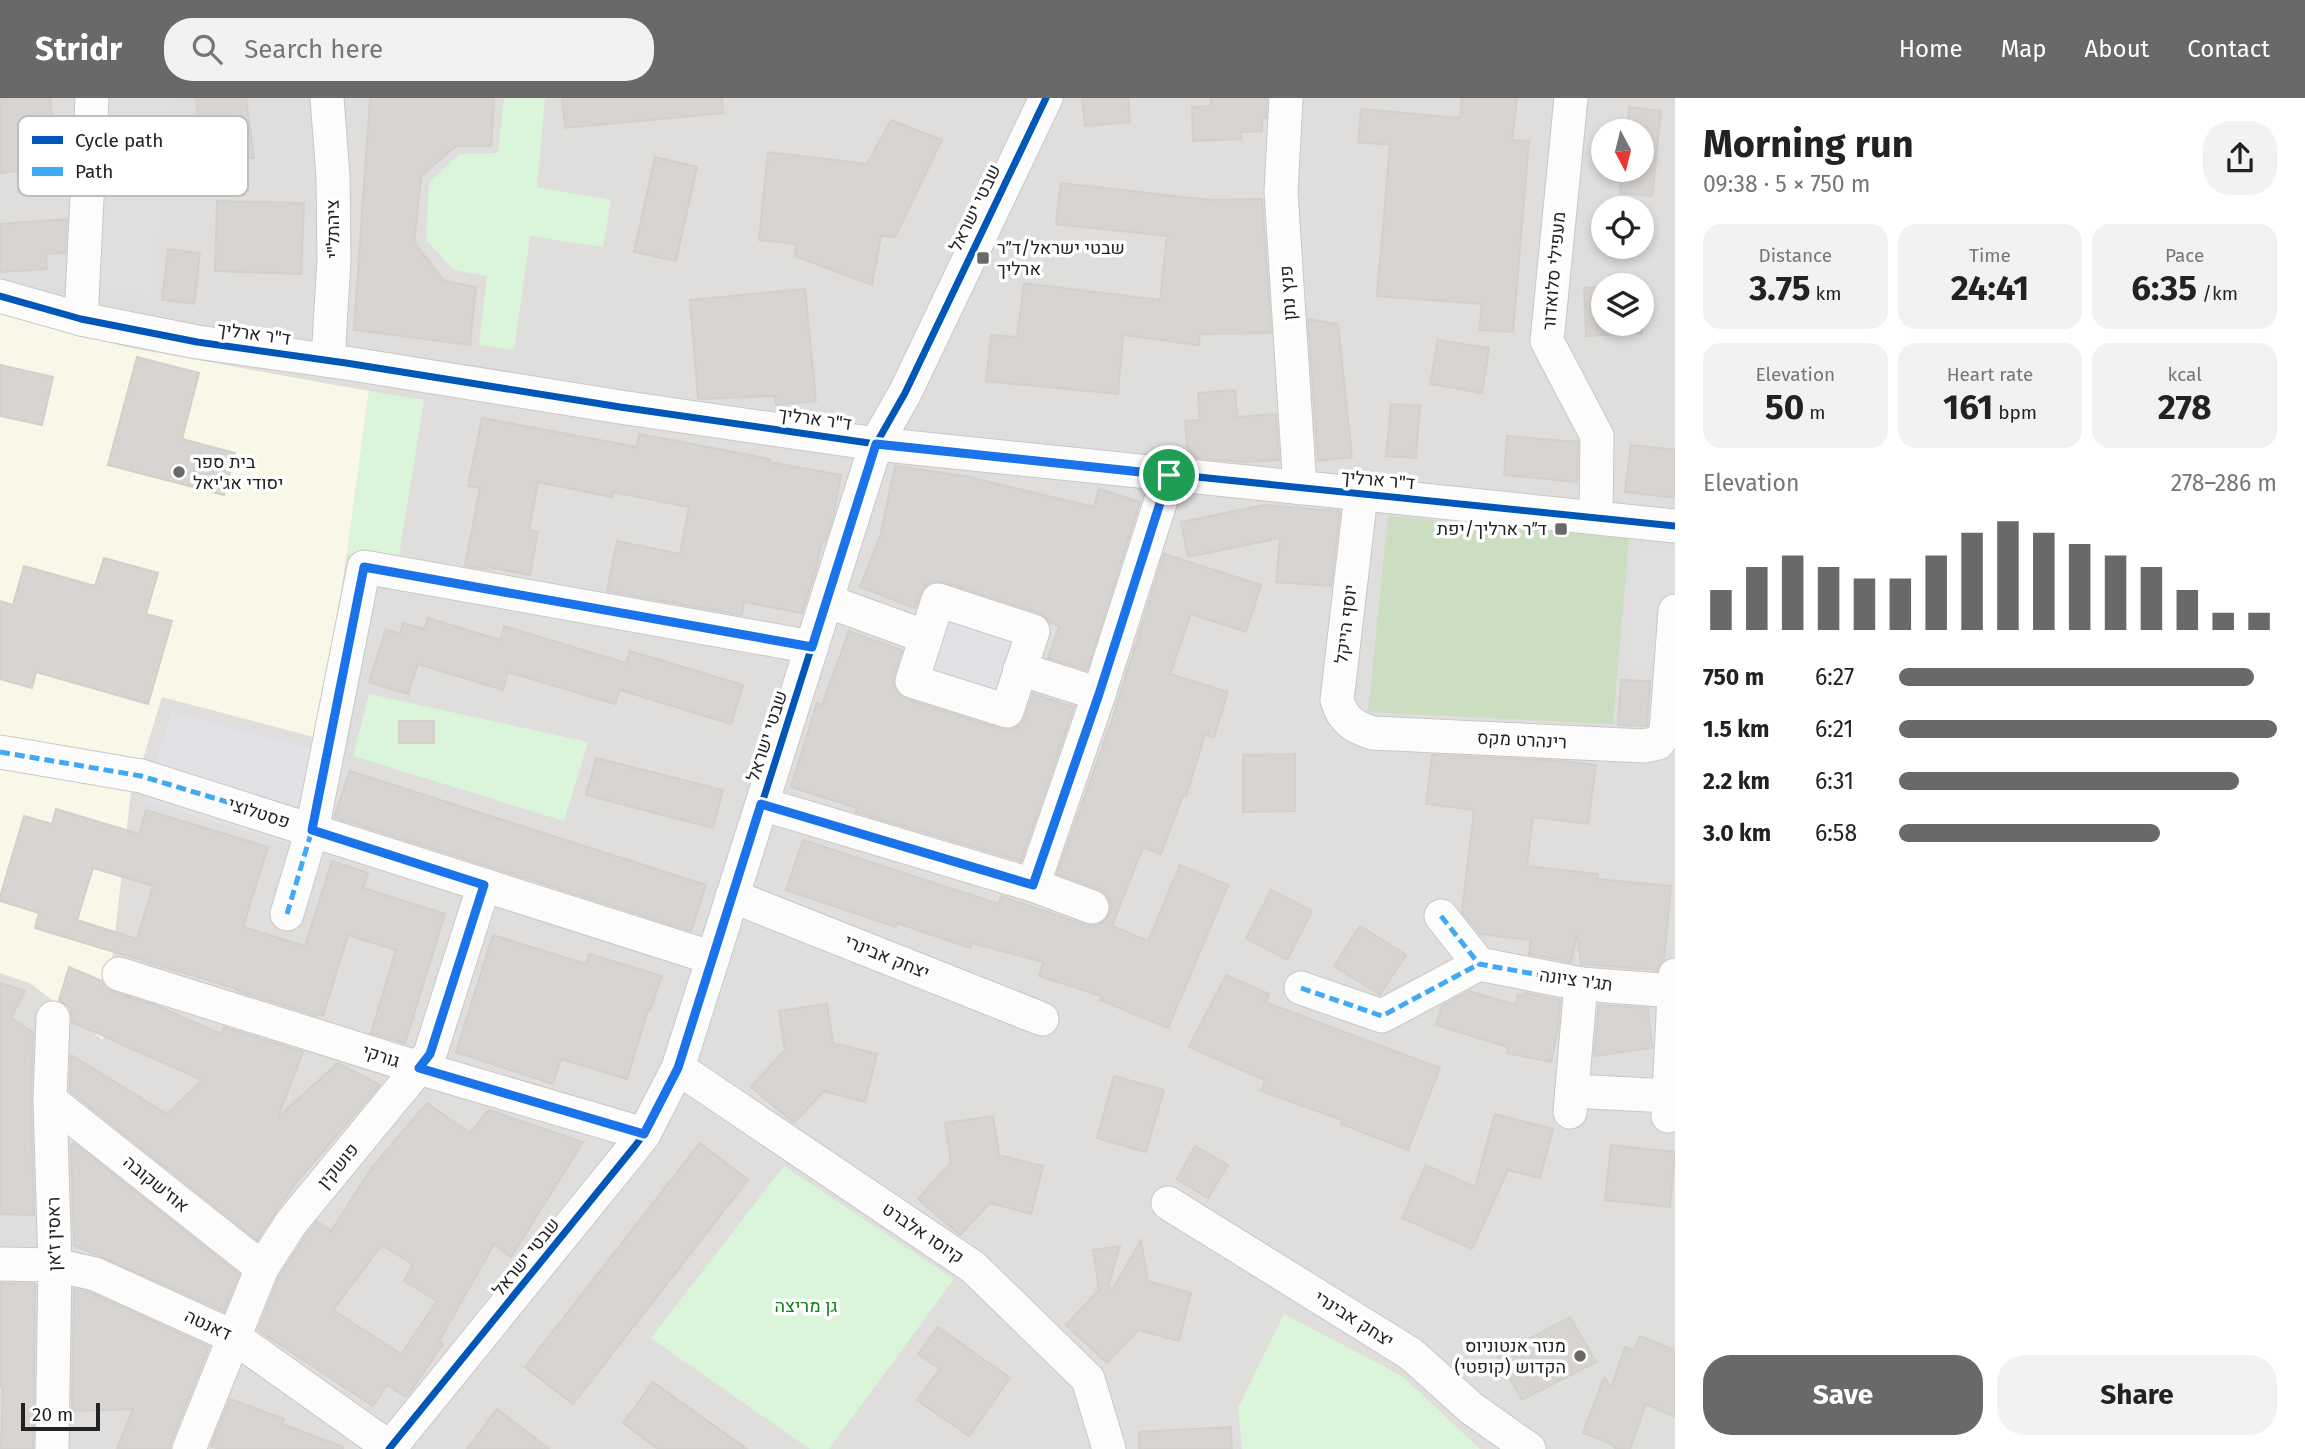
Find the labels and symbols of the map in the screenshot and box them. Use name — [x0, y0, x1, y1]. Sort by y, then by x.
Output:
legend — [18, 116, 248, 196]
north arrow — [1591, 119, 1654, 182]
text: Cycle path — [75, 129, 163, 152]
text: Path — [75, 160, 113, 183]
street label: שבטי ישראל — [944, 161, 1006, 255]
street label: ציהתל"י — [321, 199, 345, 259]
street label: מעפילי סלואדור — [1538, 211, 1570, 331]
place label: שבטי ישראל/ד״ר ארליך — [997, 237, 1125, 280]
marker: שבטי ישראל/ד״ר ארליך — [975, 250, 991, 266]
street label: פנץ נתן — [1275, 265, 1301, 321]
street label: ד"ר ארליך — [216, 318, 292, 350]
street label: ד"ר ארליך — [777, 403, 853, 435]
pin — [1139, 445, 1199, 505]
place label: בית ספר יסודי אג'יאל — [193, 451, 283, 494]
marker: בית ספר יסודי אג'יאל — [171, 464, 187, 480]
street label: ד"ר ארליך — [1340, 466, 1416, 494]
place label: ד״ר ארליך/יפת — [1437, 518, 1547, 540]
marker: ד״ר ארליך/יפת — [1553, 521, 1569, 537]
street label: יוסף הייקל — [1330, 583, 1362, 665]
street label: שבטי ישראל — [742, 688, 792, 784]
street label: רינהרט מקס — [1476, 727, 1568, 753]
street label: פסטלוצי — [225, 793, 293, 833]
street label: יצחק אבינרי — [841, 930, 933, 984]
street label: תג'ר ציונה — [1538, 964, 1614, 996]
street label: גורקי — [360, 1040, 402, 1072]
street label: פושקין — [313, 1139, 363, 1193]
street label: אוז'שקובה — [119, 1151, 193, 1217]
street label: ראסין ז'אן — [42, 1197, 66, 1271]
street label: קיוסו אלברט — [878, 1198, 968, 1268]
street label: שבטי ישראל — [488, 1213, 564, 1301]
street label: יצחק אבינרי — [1310, 1286, 1398, 1352]
park label: גן מריצה — [774, 1295, 838, 1317]
street label: דאנטה — [181, 1305, 235, 1345]
place label: מנזר אנטוניוס הקדוש (קופטי) — [1455, 1335, 1566, 1378]
marker: מנזר אנטוניוס הקדוש (קופטי) — [1572, 1348, 1588, 1364]
scale bar — [21, 1400, 100, 1432]

